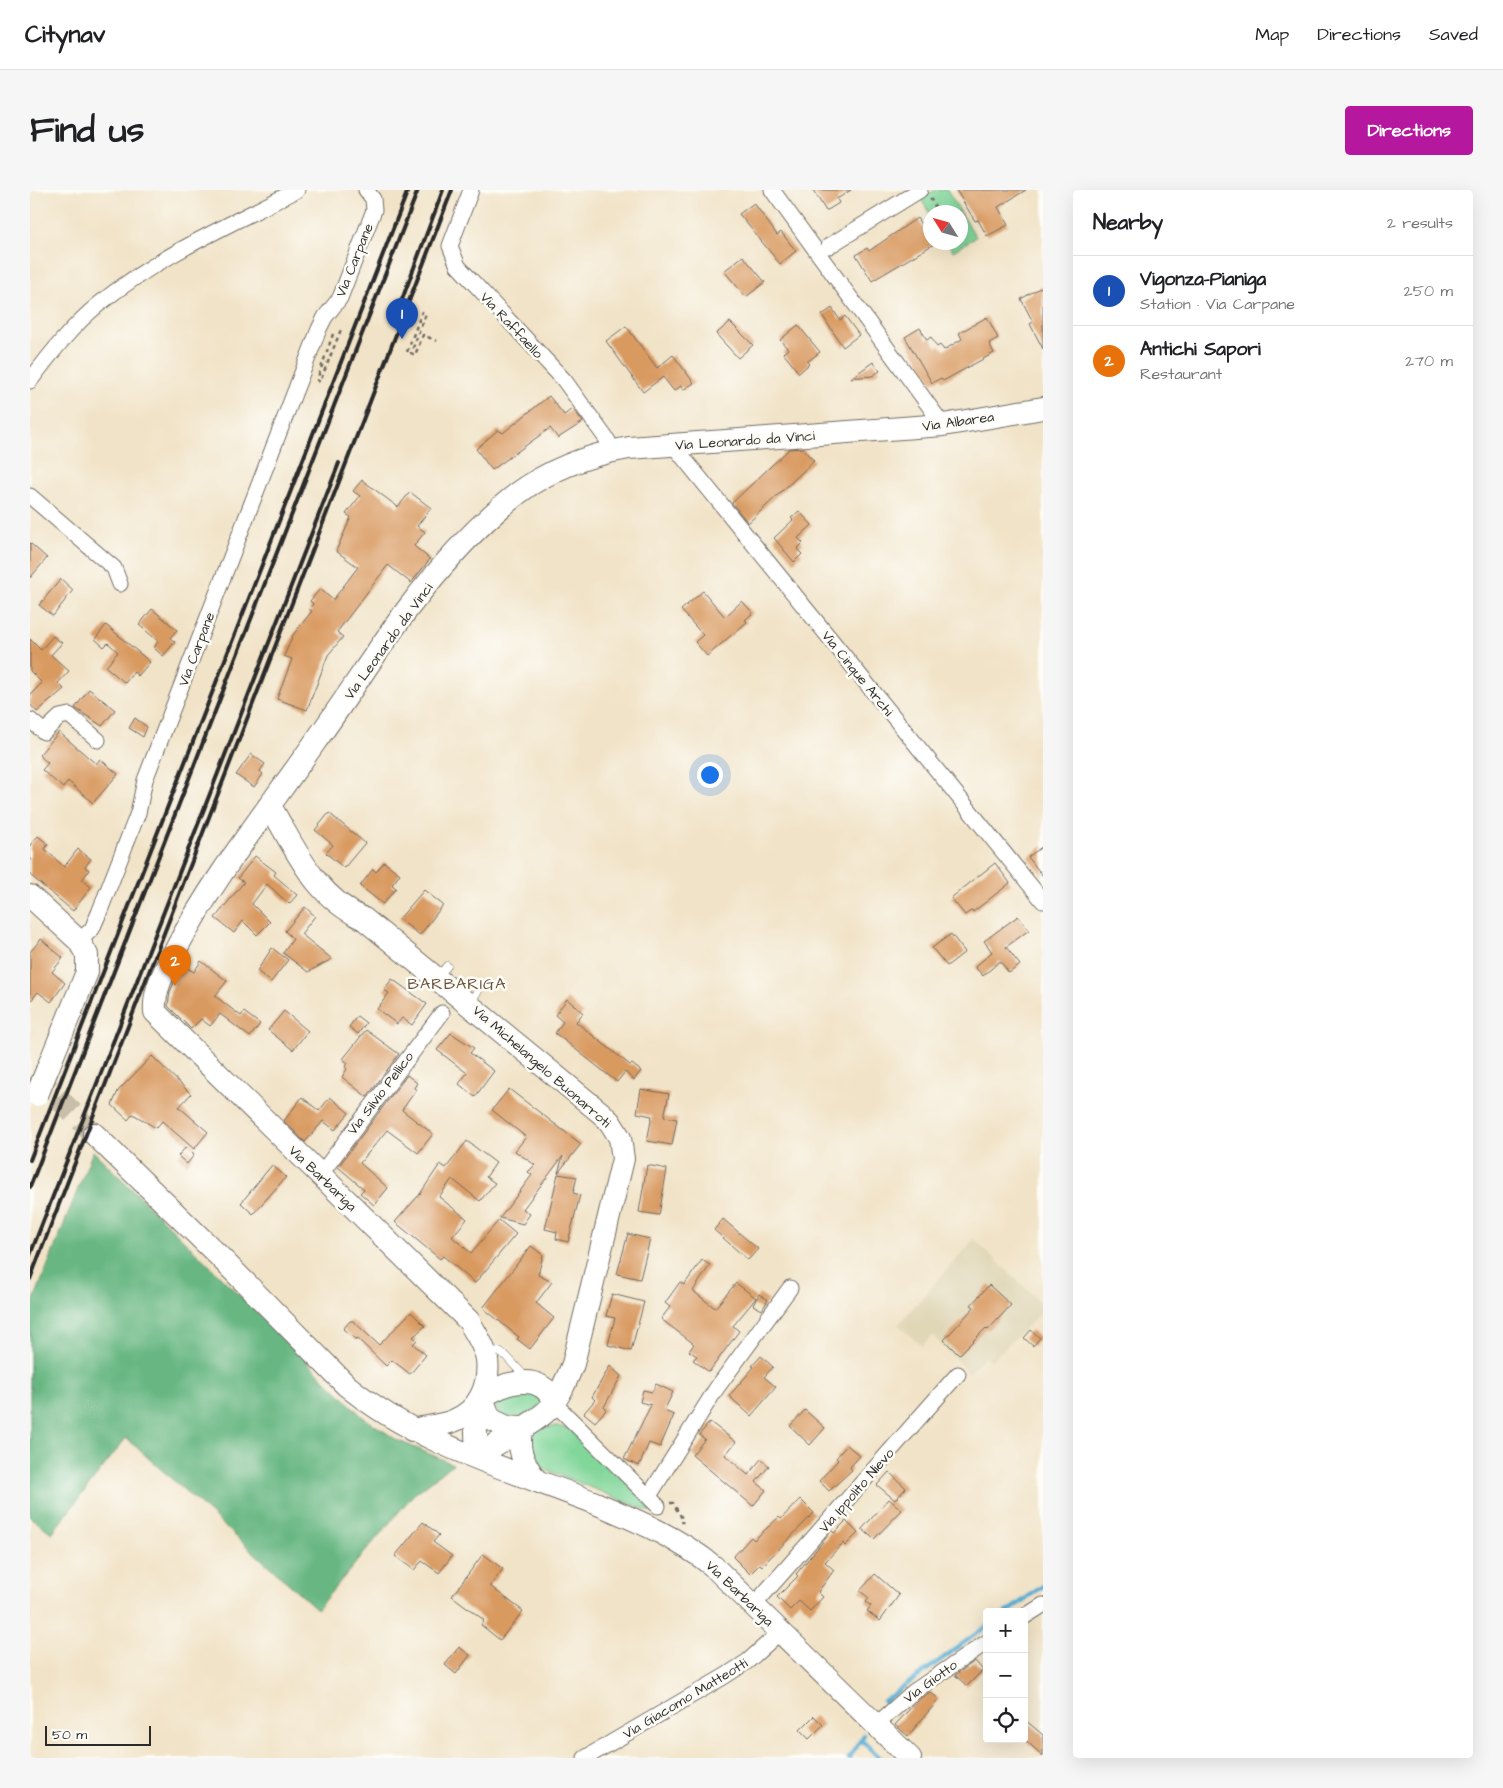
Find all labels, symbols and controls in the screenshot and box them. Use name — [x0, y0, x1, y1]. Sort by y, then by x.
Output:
text: Citynav — [25, 18, 105, 52]
text: Map — [1255, 22, 1289, 47]
text: Directions — [1317, 22, 1401, 47]
text: Saved — [1429, 22, 1478, 47]
text: Find us — [30, 106, 144, 155]
button: Directions — [1345, 106, 1473, 155]
north arrow — [923, 205, 968, 250]
text: Nearby — [1093, 208, 1163, 237]
text: 2 results — [1387, 212, 1453, 234]
street label: Via Carpane — [331, 220, 379, 300]
text: Vigonza-Pianiga — [1140, 266, 1266, 293]
text: 1 — [1108, 280, 1110, 302]
text: 250 m — [1404, 280, 1453, 302]
street label: Via Raffaello — [475, 288, 547, 363]
text: Station · Via Carpane — [1140, 293, 1295, 315]
pin: 1 — [386, 298, 418, 339]
text: Antichi Sapori — [1140, 336, 1261, 363]
text: 2 — [1104, 350, 1114, 372]
text: 270 m — [1405, 350, 1453, 372]
text: Restaurant — [1140, 363, 1222, 385]
street label: Via Albarea — [921, 407, 995, 437]
street label: Via Leonardo da Vinci — [675, 426, 816, 456]
street label: Via Leonardo da Vinci — [340, 579, 438, 704]
street label: Via Carpane — [174, 609, 220, 689]
street label: Via Cinque Archi — [816, 627, 898, 721]
your location — [697, 762, 723, 788]
pin: 2 — [159, 945, 191, 986]
district label: BARBARIGA — [408, 973, 506, 995]
street label: Via Michelangelo Buonarroti — [468, 1001, 615, 1133]
street label: Via Silvio Pellico — [343, 1048, 419, 1139]
street label: Via Barbariga — [284, 1141, 361, 1216]
street label: Via Ippolito Nievo — [814, 1444, 899, 1537]
street label: Via Barbariga — [701, 1556, 778, 1631]
map controls — [983, 1608, 1028, 1743]
button: + — [983, 1608, 1028, 1653]
button: − — [983, 1653, 1028, 1698]
street label: Via Giacomo Matteotti — [619, 1654, 752, 1744]
street label: Via Giotto — [899, 1655, 962, 1708]
button: locate — [983, 1698, 1028, 1743]
scale bar — [45, 1723, 151, 1746]
text: 50 m — [52, 1725, 87, 1745]

